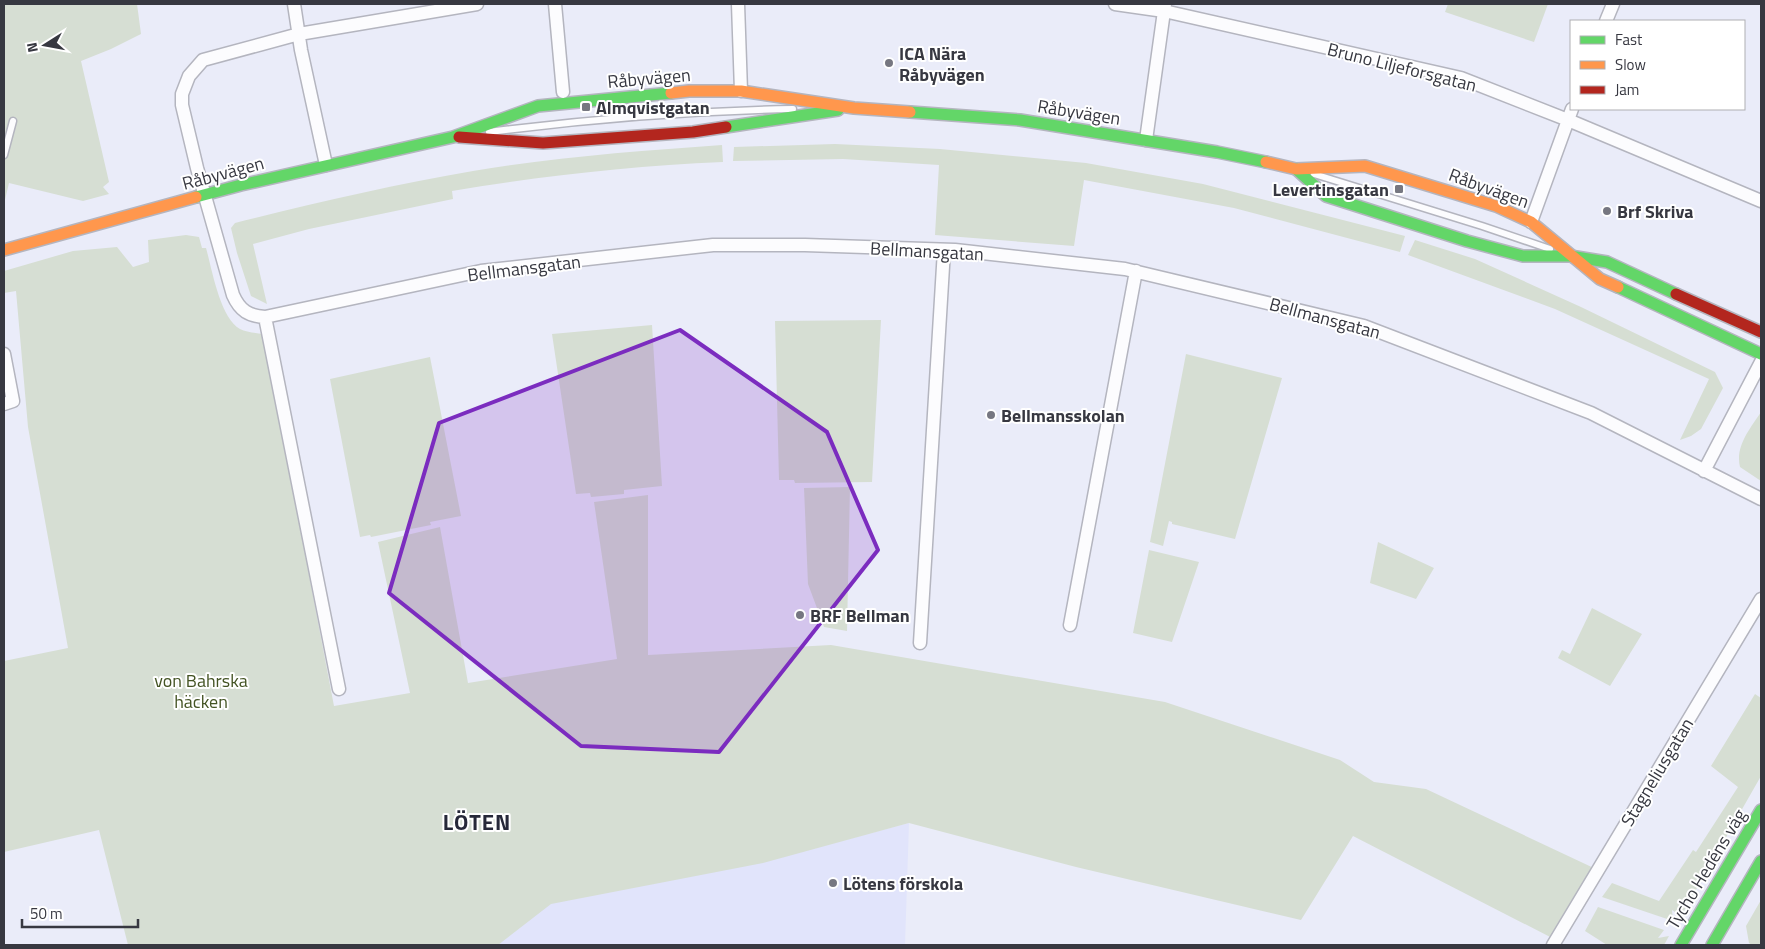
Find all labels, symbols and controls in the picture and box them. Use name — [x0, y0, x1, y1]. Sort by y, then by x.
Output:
north arrow — [20, 20, 70, 70]
legend — [1570, 20, 1745, 110]
text: Fast — [1615, 28, 1643, 51]
street label: Bruno Liljeforsgatan — [1325, 35, 1479, 99]
place label: ICA Nära Råbyvägen — [899, 40, 985, 88]
text: N — [21, 41, 43, 54]
text: Slow — [1615, 53, 1646, 76]
marker: ICA Nära Råbyvägen — [883, 57, 895, 69]
street label: Råbyvägen — [606, 61, 692, 95]
text: Jam — [1615, 78, 1639, 101]
street label: Råbyvägen — [1036, 92, 1122, 132]
place label: Almqvistgatan — [596, 94, 710, 121]
marker: Almqvistgatan — [580, 101, 592, 113]
street label: Råbyvägen — [179, 149, 267, 197]
street label: Råbyvägen — [1445, 161, 1533, 215]
place label: Levertinsgatan — [1273, 176, 1389, 203]
marker: Levertinsgatan — [1393, 183, 1405, 195]
place label: Brf Skriva — [1617, 198, 1694, 225]
marker: Brf Skriva — [1601, 205, 1613, 217]
street label: Bellmansgatan — [869, 235, 985, 267]
street label: Bellmansgatan — [466, 248, 582, 288]
street label: Bellmansgatan — [1267, 290, 1383, 346]
place label: Bellmansskolan — [1001, 402, 1125, 429]
marker: Bellmansskolan — [985, 409, 997, 421]
place label: BRF Bellman — [810, 602, 910, 629]
marker: BRF Bellman — [794, 609, 806, 621]
park label: von Bahrska häcken — [154, 667, 248, 715]
street label: Stagneliusgatan — [1614, 713, 1700, 831]
street label: Tycho Hedéns väg — [1659, 804, 1753, 934]
district label: LÖTEN — [443, 805, 511, 839]
place label: Lötens förskola — [843, 870, 963, 897]
marker: Lötens förskola — [827, 877, 839, 889]
scale bar — [22, 896, 139, 928]
text: 50 m — [30, 902, 63, 925]

